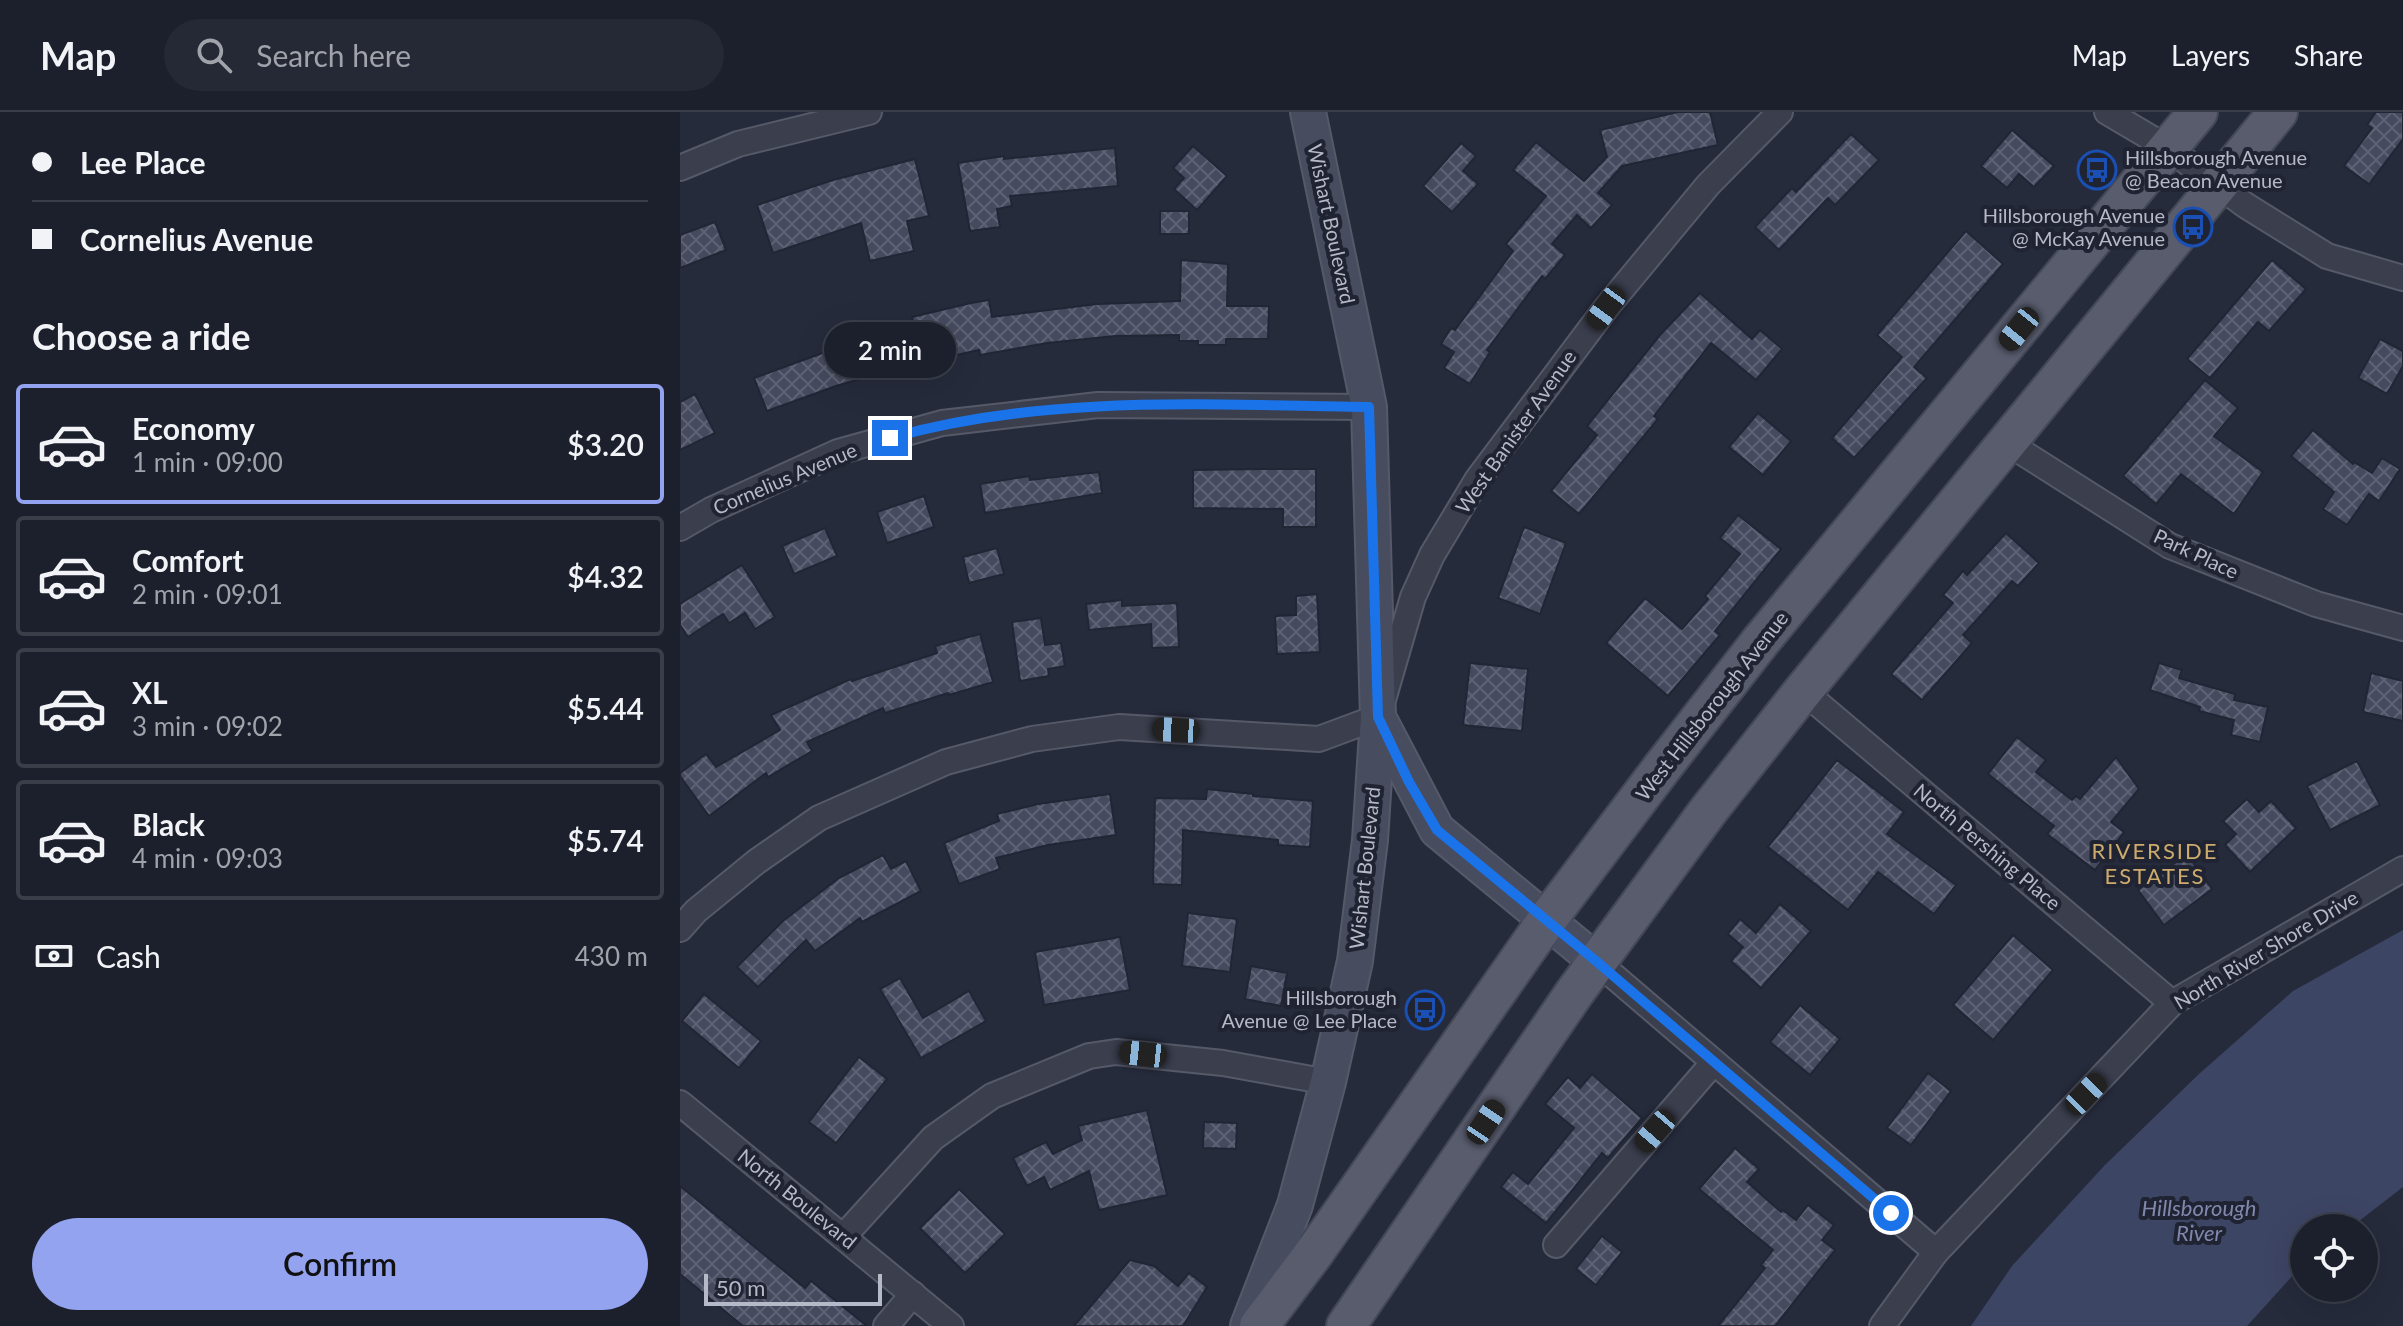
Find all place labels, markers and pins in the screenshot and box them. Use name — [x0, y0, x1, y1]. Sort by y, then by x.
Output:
place label: Hillsborough Avenue @ Beacon Avenue — [2125, 145, 2307, 192]
bus stop icon: Hillsborough Avenue @ Beacon Avenue — [2076, 149, 2118, 191]
place label: Hillsborough Avenue @ McKay Avenue — [1983, 203, 2165, 250]
bus stop icon: Hillsborough Avenue @ McKay Avenue — [2172, 206, 2214, 248]
place label: Hillsborough Avenue @ Lee Place — [1222, 985, 1397, 1032]
bus stop icon: Hillsborough Avenue @ Lee Place — [1404, 989, 1446, 1031]

